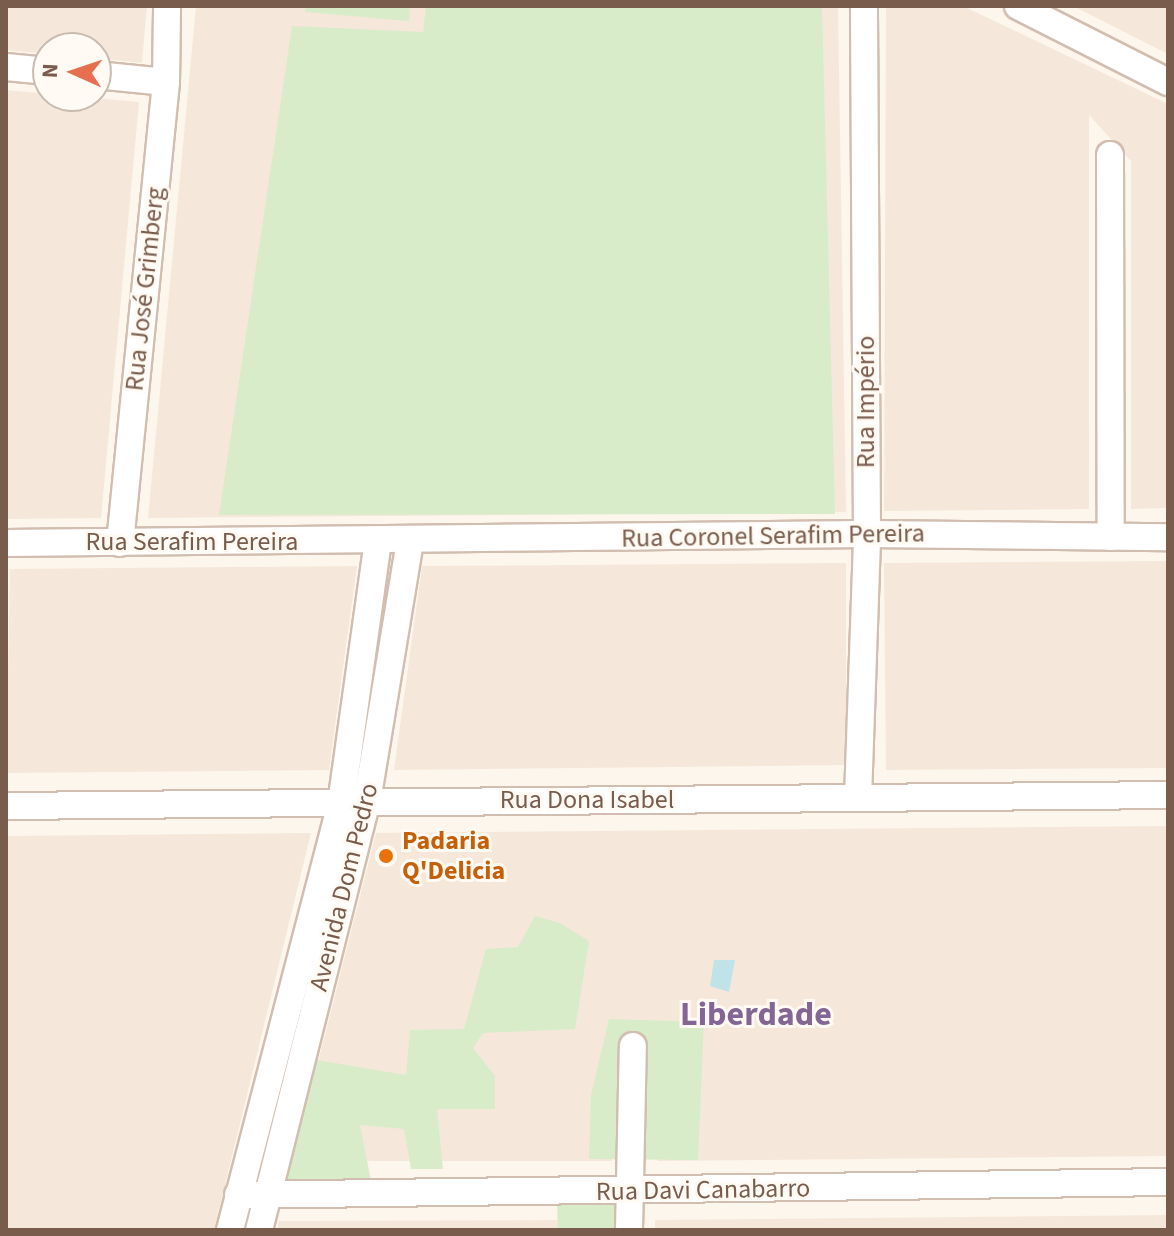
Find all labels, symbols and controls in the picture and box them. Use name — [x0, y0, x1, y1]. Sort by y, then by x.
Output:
north arrow — [32, 32, 112, 112]
text: N — [34, 63, 66, 79]
street label: Rua José Grimberg — [119, 185, 171, 393]
street label: Rua Império — [850, 336, 882, 468]
street label: Rua Coronel Serafim Pereira — [621, 518, 925, 554]
street label: Rua Serafim Pereira — [86, 526, 298, 558]
street label: Avenida Dom Pedro — [303, 780, 385, 994]
street label: Rua Dona Isabel — [500, 784, 674, 816]
place label: Padaria Q'Delicia — [402, 825, 505, 886]
marker: Padaria Q'Delicia — [377, 847, 395, 865]
district label: Liberdade — [680, 995, 832, 1035]
street label: Rua Davi Canabarro — [596, 1173, 810, 1207]

